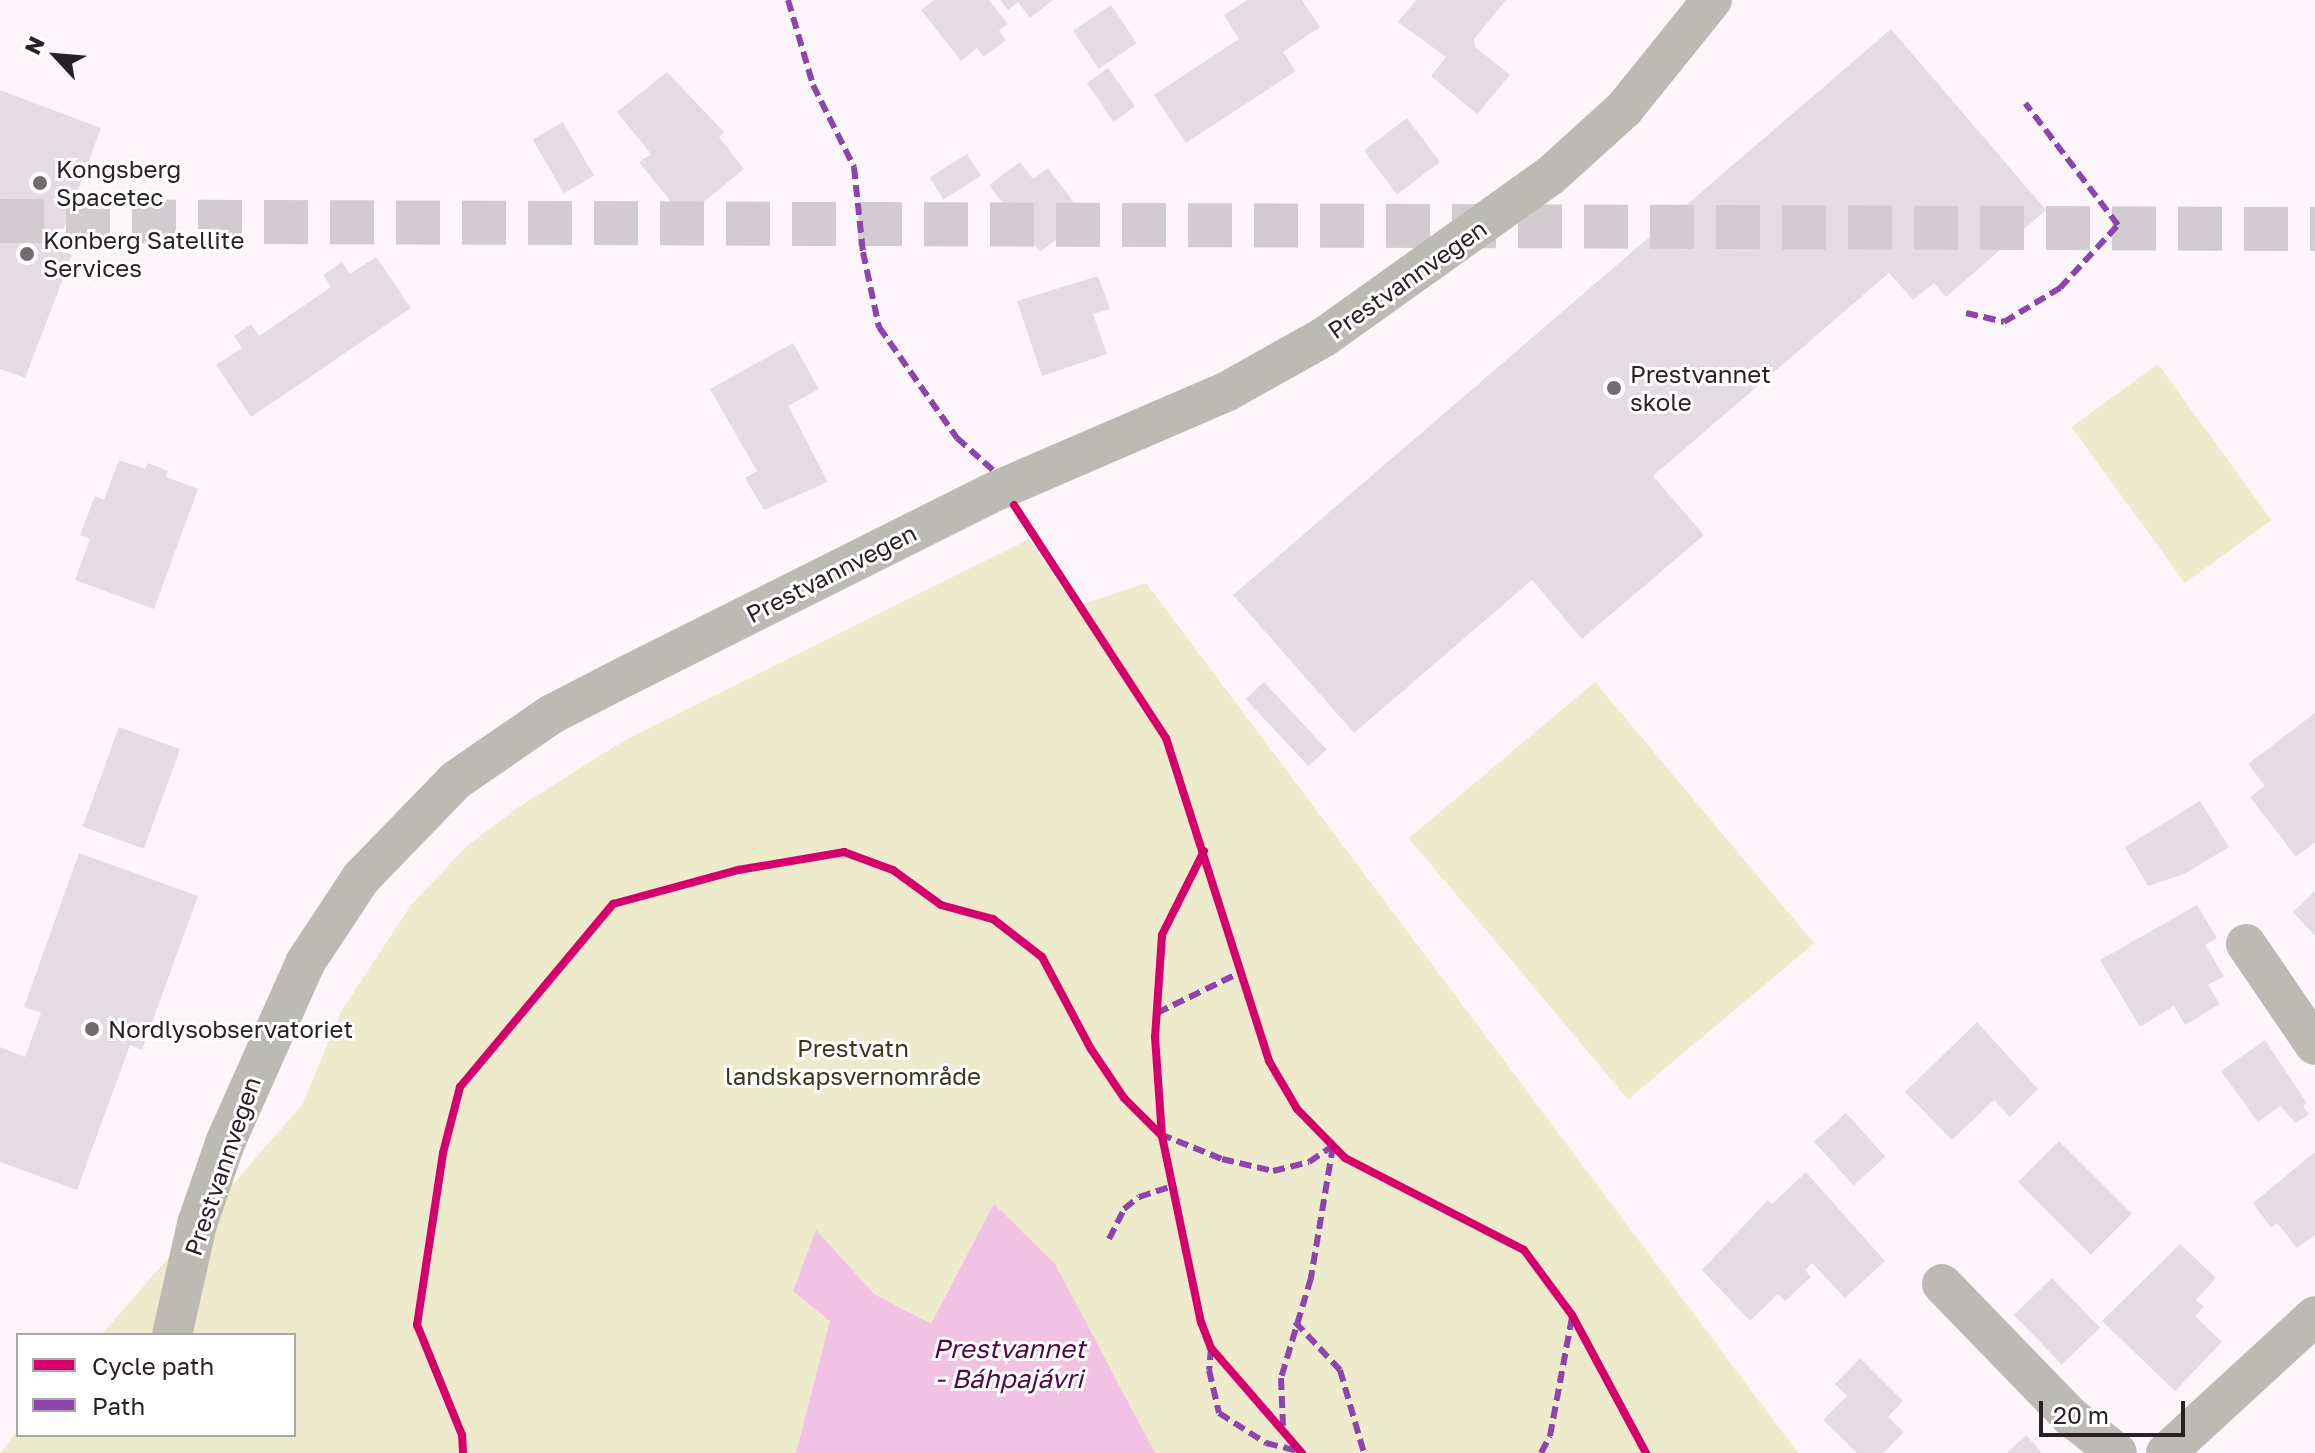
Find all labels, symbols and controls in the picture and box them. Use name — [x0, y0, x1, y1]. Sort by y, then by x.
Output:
north arrow — [16, 16, 96, 96]
text: N — [18, 32, 50, 59]
place label: Kongsberg Spacetec — [56, 155, 181, 211]
marker: Kongsberg Spacetec — [31, 174, 49, 192]
street label: Prestvannvegen — [1322, 214, 1492, 344]
place label: Konberg Satellite Services — [43, 226, 244, 282]
marker: Konberg Satellite Services — [18, 245, 36, 263]
place label: Prestvannet skole — [1630, 360, 1771, 416]
marker: Prestvannet skole — [1605, 379, 1623, 397]
street label: Prestvannvegen — [741, 518, 921, 628]
place label: Nordlysobservatoriet — [108, 1015, 353, 1043]
marker: Nordlysobservatoriet — [83, 1020, 101, 1038]
park label: Prestvatn landskapsvernområde — [725, 1034, 981, 1090]
street label: Prestvannvegen — [178, 1073, 266, 1259]
legend — [16, 1333, 296, 1437]
water label: Prestvannet - Báhpajávri — [933, 1333, 1085, 1394]
text: Cycle path — [92, 1351, 214, 1380]
scale bar — [2043, 1385, 2189, 1435]
text: Path — [92, 1391, 145, 1420]
text: 20 m — [2053, 1400, 2109, 1429]

